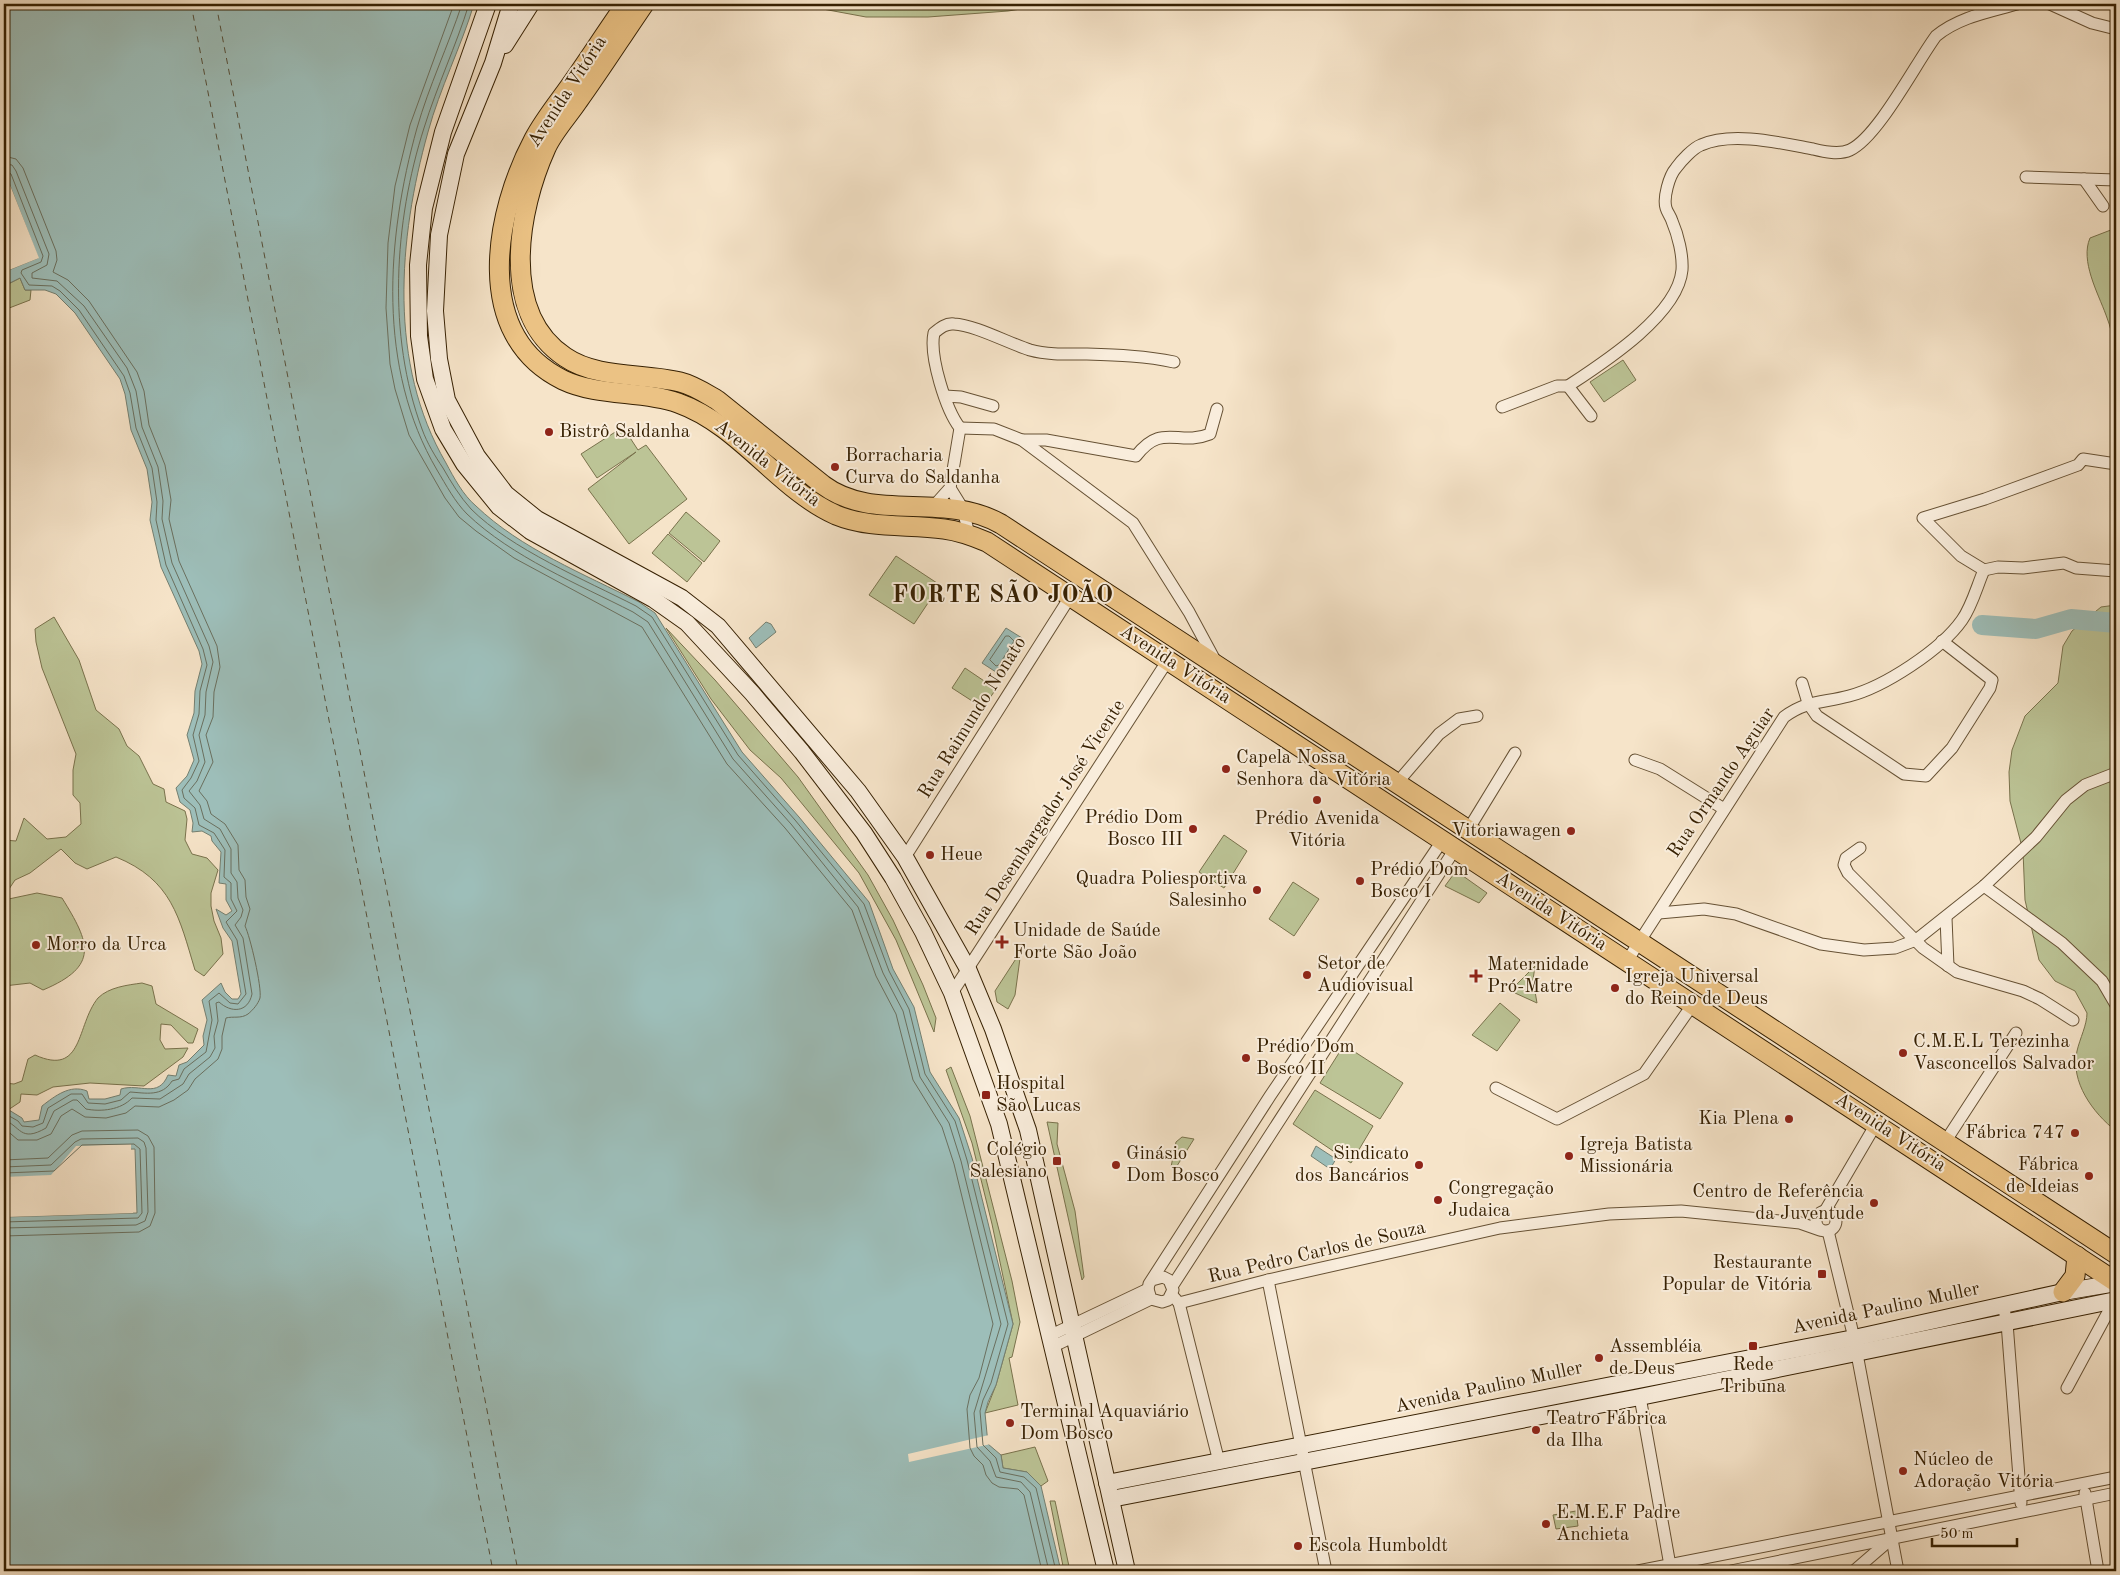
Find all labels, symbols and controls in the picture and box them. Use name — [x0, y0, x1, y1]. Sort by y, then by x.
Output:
street label: Avenida Vitória — [525, 32, 611, 151]
street label: Avenida Vitória — [710, 417, 824, 511]
place label: Bistrô Saldanha — [559, 423, 691, 442]
marker: Bistrô Saldanha — [543, 426, 555, 438]
place label: Borracharia Curva do Saldanha — [845, 447, 1001, 488]
marker: Borracharia Curva do Saldanha — [829, 461, 841, 473]
district label: FORTE SÃO JOÃO — [892, 579, 1114, 608]
street label: Avenida Vitória — [1116, 622, 1235, 708]
street label: Rua Raimundo Nonato — [916, 634, 1030, 802]
street label: Rua Desembargador José Vicente — [963, 697, 1129, 939]
street label: Rua Ormando Aguiar — [1665, 704, 1779, 861]
place label: Capela Nossa Senhora da Vitória — [1236, 749, 1392, 790]
marker: Capela Nossa Senhora da Vitória — [1220, 763, 1232, 775]
marker: Prédio Avenida Vitória — [1311, 794, 1323, 806]
place label: Prédio Dom Bosco III — [1084, 809, 1183, 850]
place label: Prédio Avenida Vitória — [1254, 810, 1380, 851]
place label: Vitoriawagen — [1451, 822, 1561, 841]
marker: Prédio Dom Bosco III — [1187, 823, 1199, 835]
marker: Vitoriawagen — [1565, 825, 1577, 837]
place label: Heue — [940, 846, 983, 865]
marker: Heue — [924, 849, 936, 861]
place label: Prédio Dom Bosco I — [1370, 861, 1469, 902]
street label: Avenida Vitória — [1492, 869, 1611, 955]
place label: Quadra Poliesportiva Salesinho — [1075, 870, 1248, 911]
marker: Prédio Dom Bosco I — [1354, 875, 1366, 887]
marker: Quadra Poliesportiva Salesinho — [1251, 884, 1263, 896]
place label: Unidade de Saúde Forte São João — [1013, 922, 1160, 963]
marker: Unidade de Saúde Forte São João — [995, 935, 1009, 949]
place label: Morro da Urca — [46, 936, 167, 955]
marker: Morro da Urca — [30, 939, 42, 951]
place label: Setor de Audiovisual — [1317, 955, 1413, 996]
place label: Maternidade Pró-Matre — [1487, 956, 1589, 997]
place label: Igreja Universal do Reino de Deus — [1625, 968, 1768, 1009]
marker: Setor de Audiovisual — [1301, 969, 1313, 981]
marker: Maternidade Pró-Matre — [1469, 969, 1483, 983]
marker: Igreja Universal do Reino de Deus — [1609, 982, 1621, 994]
place label: C.M.E.L Terezinha Vasconcellos Salvador — [1913, 1033, 2095, 1074]
place label: Prédio Dom Bosco II — [1256, 1038, 1355, 1079]
marker: C.M.E.L Terezinha Vasconcellos Salvador — [1897, 1047, 1909, 1059]
marker: Prédio Dom Bosco II — [1240, 1052, 1252, 1064]
place label: Hospital São Lucas — [996, 1075, 1081, 1116]
marker: Hospital São Lucas — [980, 1089, 992, 1101]
street label: Avenida Vitória — [1831, 1090, 1950, 1176]
place label: Kia Plena — [1698, 1110, 1780, 1129]
marker: Kia Plena — [1783, 1113, 1795, 1125]
place label: Fábrica 747 — [1965, 1124, 2065, 1143]
marker: Fábrica 747 — [2069, 1127, 2081, 1139]
place label: Igreja Batista Missionária — [1579, 1136, 1693, 1177]
place label: Colégio Salesiano — [970, 1141, 1047, 1182]
place label: Ginásio Dom Bosco — [1126, 1145, 1219, 1186]
place label: Sindicato dos Bancários — [1295, 1145, 1409, 1186]
marker: Igreja Batista Missionária — [1563, 1150, 1575, 1162]
marker: Colégio Salesiano — [1051, 1155, 1063, 1167]
place label: Fábrica de Ideias — [2006, 1156, 2080, 1197]
marker: Ginásio Dom Bosco — [1110, 1159, 1122, 1171]
marker: Sindicato dos Bancários — [1413, 1159, 1425, 1171]
marker: Fábrica de Ideias — [2083, 1170, 2095, 1182]
place label: Congregação Judaica — [1448, 1180, 1554, 1221]
place label: Centro de Referência da Juventude — [1692, 1183, 1865, 1224]
marker: Congregação Judaica — [1432, 1194, 1444, 1206]
marker: Centro de Referência da Juventude — [1868, 1197, 1880, 1209]
street label: Rua Pedro Carlos de Souza — [1206, 1219, 1428, 1287]
place label: Restaurante Popular de Vitória — [1662, 1254, 1813, 1295]
marker: Restaurante Popular de Vitória — [1816, 1268, 1828, 1280]
street label: Avenida Paulino Muller — [1791, 1280, 1982, 1338]
place label: Assembléia de Deus — [1609, 1338, 1703, 1379]
marker: Rede Tribuna — [1747, 1340, 1759, 1352]
marker: Assembléia de Deus — [1593, 1352, 1605, 1364]
place label: Rede Tribuna — [1720, 1356, 1787, 1397]
street label: Avenida Paulino Muller — [1394, 1359, 1585, 1417]
place label: Terminal Aquaviário Dom Bosco — [1020, 1403, 1189, 1444]
place label: Teatro Fábrica da Ilha — [1546, 1410, 1668, 1451]
marker: Terminal Aquaviário Dom Bosco — [1004, 1417, 1016, 1429]
marker: Teatro Fábrica da Ilha — [1530, 1424, 1542, 1436]
place label: Núcleo de Adoração Vitória — [1913, 1451, 2054, 1492]
marker: Núcleo de Adoração Vitória — [1897, 1465, 1909, 1477]
place label: E.M.E.F Padre Anchieta — [1556, 1504, 1680, 1545]
scale bar — [1932, 1515, 2018, 1547]
marker: E.M.E.F Padre Anchieta — [1540, 1518, 1552, 1530]
text: 50 m — [1940, 1527, 1974, 1542]
place label: Escola Humboldt — [1308, 1537, 1448, 1556]
marker: Escola Humboldt — [1292, 1540, 1304, 1552]

